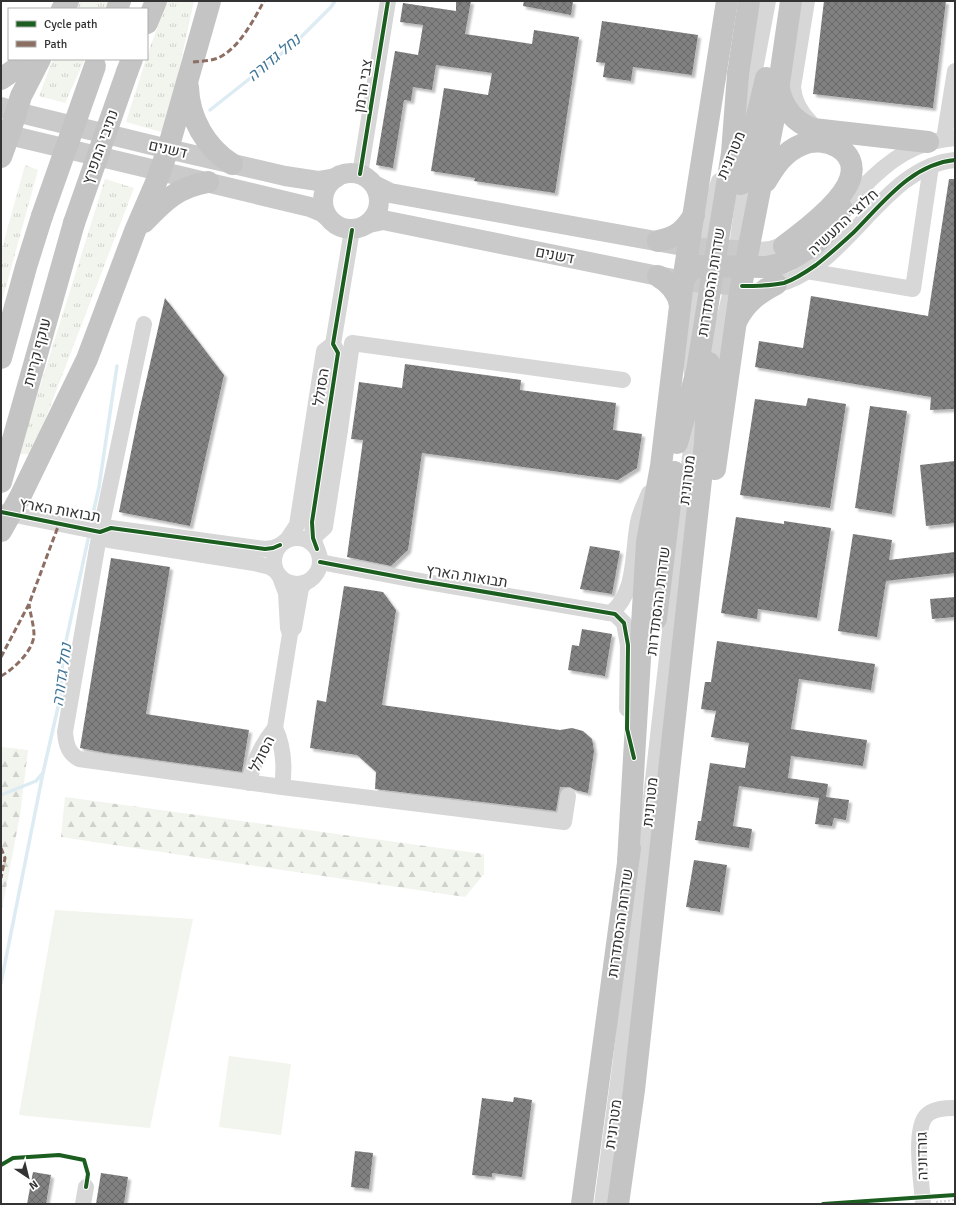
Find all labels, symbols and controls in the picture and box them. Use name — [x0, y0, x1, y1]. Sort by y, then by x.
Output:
legend — [8, 8, 148, 60]
text: Cycle path — [44, 17, 97, 32]
water label: נחל גדורה — [243, 29, 306, 86]
text: Path — [44, 37, 67, 52]
street label: צבי הרמן — [350, 58, 376, 114]
street label: נתיבי המפרץ — [78, 107, 122, 187]
street label: מטרונית — [713, 129, 749, 181]
street label: דשנים — [147, 136, 189, 162]
street label: חלוצי התעשיה — [804, 185, 882, 259]
street label: שדרות ההסתדרות — [694, 226, 728, 338]
street label: דשנים — [534, 242, 576, 268]
street label: עוקף קריות — [19, 316, 55, 388]
street label: הסולל — [309, 367, 333, 407]
street label: מטרונית — [675, 454, 699, 506]
street label: תבואות הארץ — [18, 494, 102, 526]
street label: שדרות ההסתדרות — [642, 545, 674, 657]
street label: תבואות הארץ — [425, 561, 509, 591]
water label: נחל גדורה — [48, 641, 77, 708]
street label: הסולל — [246, 733, 278, 775]
street label: מטרונית — [638, 776, 662, 828]
street label: שדרות ההסתדרות — [603, 867, 637, 979]
street label: מטרונית — [601, 1098, 625, 1150]
street label: גורדוניה — [913, 1131, 931, 1180]
north arrow — [8, 1157, 48, 1197]
text: N — [27, 1177, 40, 1192]

